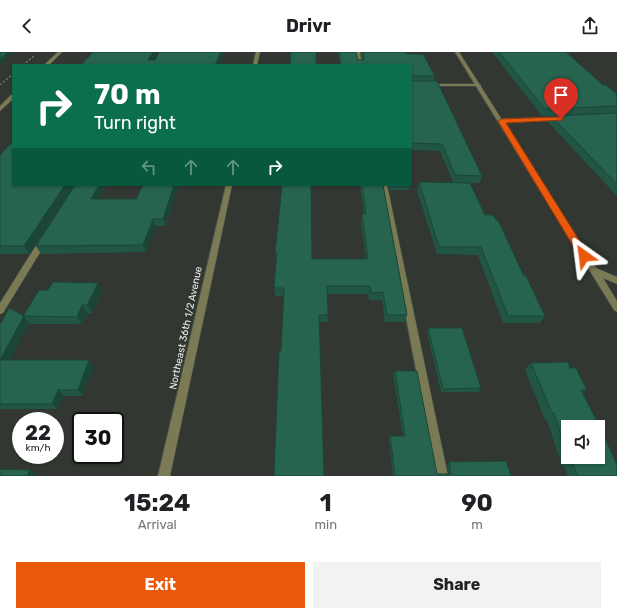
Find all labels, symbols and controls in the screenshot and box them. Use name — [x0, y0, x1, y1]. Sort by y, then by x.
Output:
icon: back — [16, 15, 38, 37]
text: Drivr — [286, 15, 331, 37]
icon: share — [579, 15, 601, 37]
text: 70 m — [94, 78, 161, 111]
pin — [544, 78, 578, 119]
icon: right — [28, 80, 80, 132]
icon: arrive — [550, 84, 572, 106]
text: Turn right — [94, 112, 176, 134]
icon: left — [138, 156, 160, 178]
icon: ahead — [180, 156, 202, 178]
icon: ahead — [222, 156, 244, 178]
icon: right — [264, 156, 286, 178]
position arrow — [563, 235, 605, 277]
street label: Northeast 36th 1/2 Avenue — [167, 265, 205, 391]
speed limit sign: 30 — [72, 412, 124, 464]
map controls — [561, 420, 605, 464]
button: sound — [561, 420, 605, 464]
text: 22 — [25, 421, 51, 445]
text: km/h — [26, 442, 50, 454]
text: 15:24 — [124, 489, 190, 517]
text: 1 — [320, 489, 332, 517]
text: 90 — [461, 489, 493, 517]
text: Arrival — [138, 517, 177, 532]
text: min — [314, 517, 337, 532]
text: m — [471, 517, 483, 532]
button: Exit — [16, 562, 305, 608]
button: Share — [313, 562, 601, 608]

